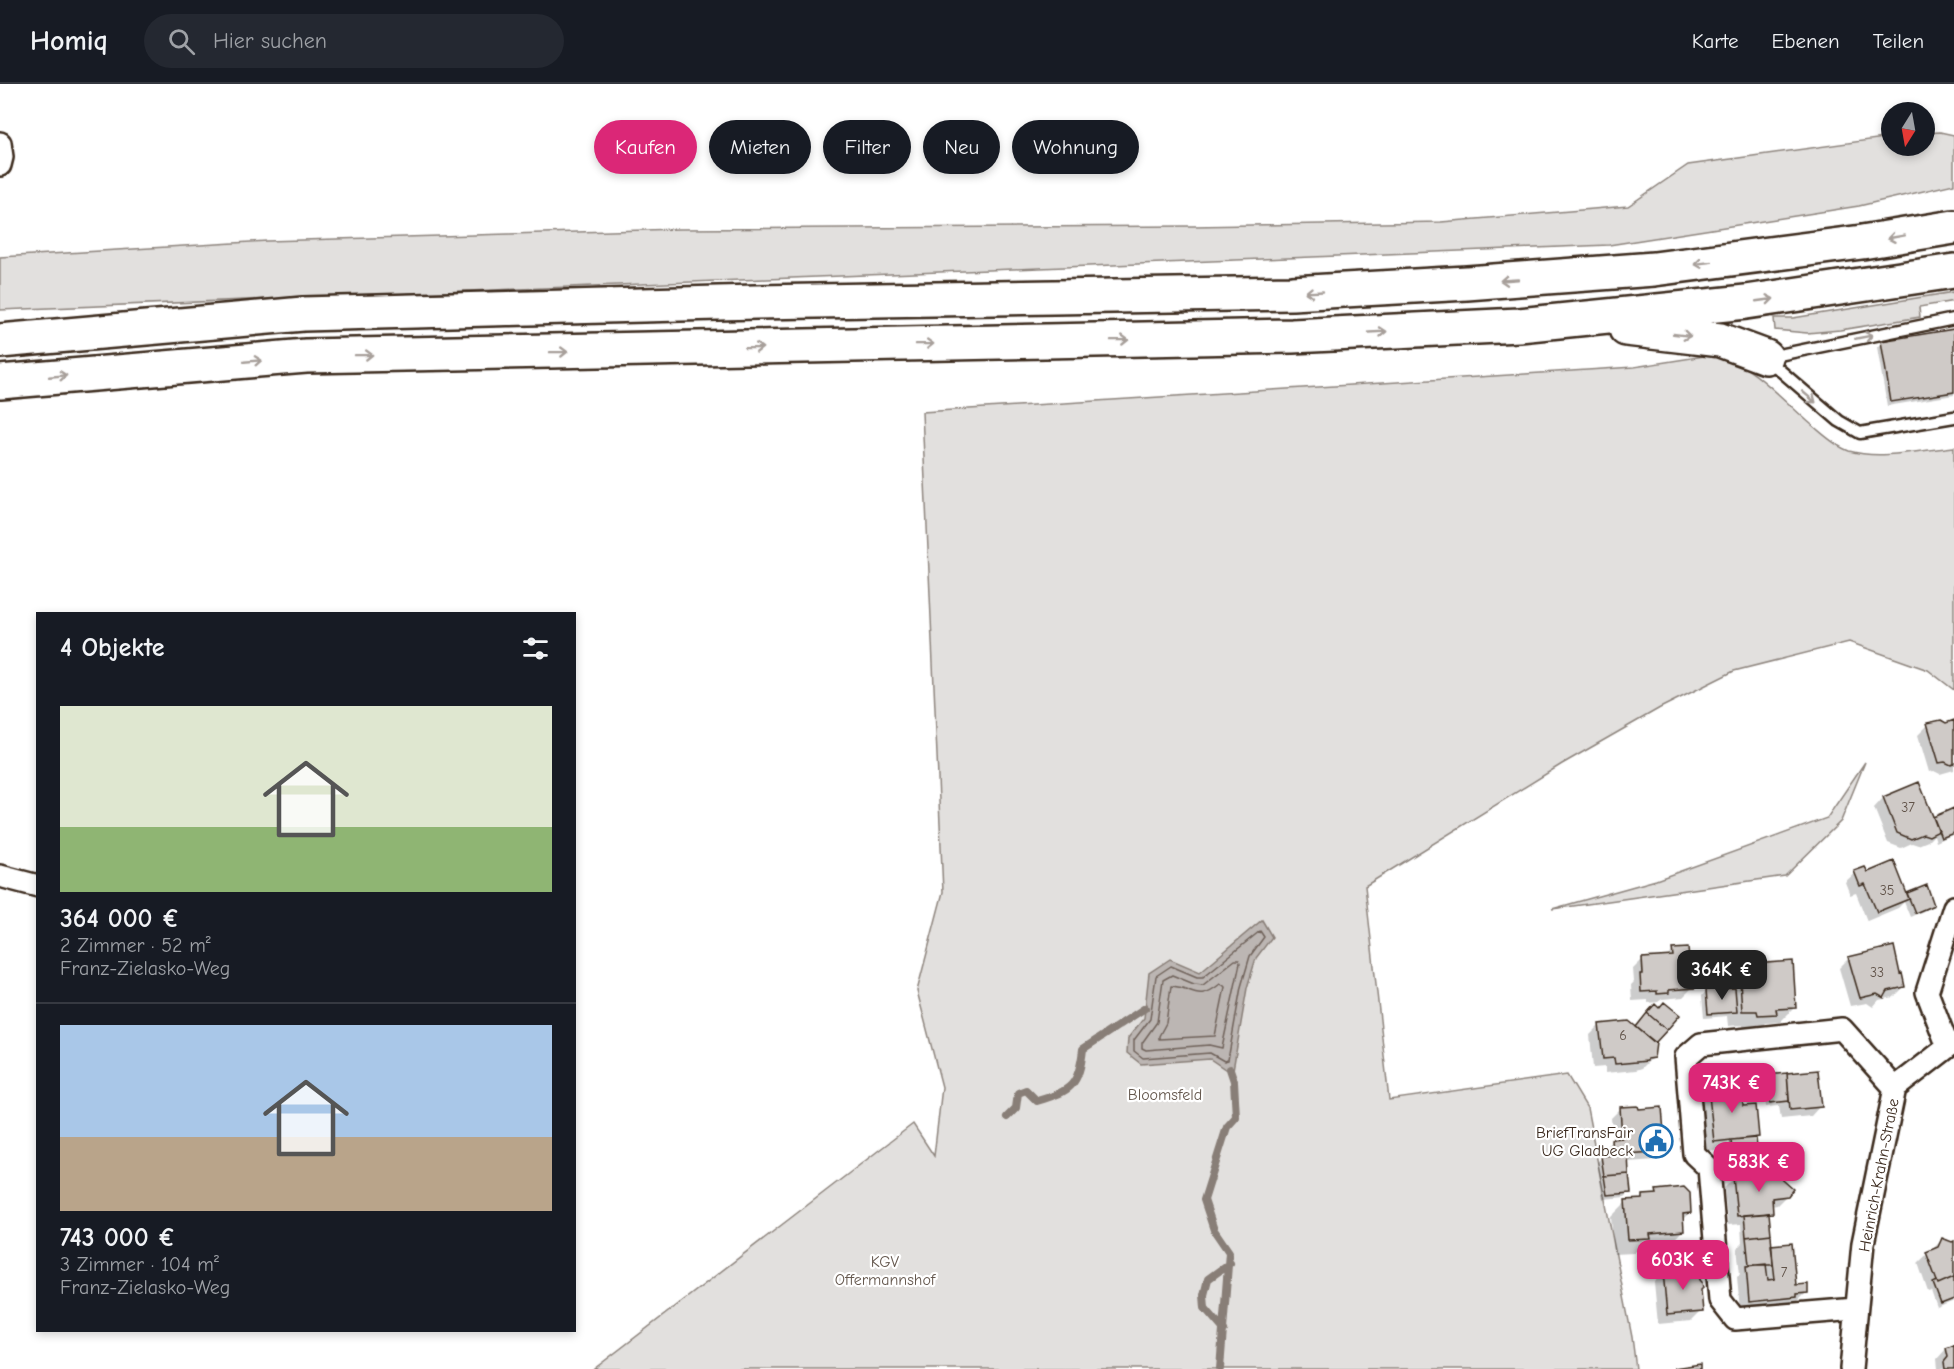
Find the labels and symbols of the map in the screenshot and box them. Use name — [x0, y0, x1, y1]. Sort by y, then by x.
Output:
north arrow — [1881, 102, 1935, 156]
one-way arrow — [1887, 232, 1907, 243]
one-way arrow — [1694, 258, 1714, 269]
one-way arrow — [1499, 274, 1519, 285]
one-way arrow — [1305, 286, 1325, 297]
one-way arrow — [1755, 294, 1775, 305]
one-way arrow — [1367, 326, 1387, 337]
one-way arrow — [1672, 330, 1691, 341]
one-way arrow — [1854, 331, 1874, 342]
one-way arrow — [1109, 334, 1129, 346]
one-way arrow — [914, 339, 934, 350]
one-way arrow — [743, 342, 763, 354]
one-way arrow — [548, 346, 568, 357]
one-way arrow — [353, 349, 373, 361]
one-way arrow — [242, 355, 262, 366]
one-way arrow — [48, 371, 68, 382]
one-way arrow — [1801, 390, 1817, 403]
house number: 37 — [1901, 799, 1915, 816]
house number: 35 — [1880, 882, 1894, 899]
pin: 364K € — [1673, 950, 1771, 1001]
house number: 33 — [1870, 964, 1884, 981]
house number: 6 — [1619, 1027, 1627, 1044]
pin: 743K € — [1683, 1063, 1781, 1114]
park label: Bloomsfeld — [1128, 1086, 1202, 1104]
street label: Heinrich-Krahn-Straße — [1855, 1097, 1903, 1253]
public building icon: BriefTransFair UG Gladbeck — [1638, 1123, 1674, 1159]
place label: BriefTransFair UG Gladbeck — [1536, 1124, 1634, 1160]
pin: 583K € — [1710, 1142, 1808, 1193]
pin: 603K € — [1634, 1240, 1732, 1291]
park label: KGV Offermannshof — [835, 1253, 937, 1289]
house number: 7 — [1781, 1264, 1788, 1281]

